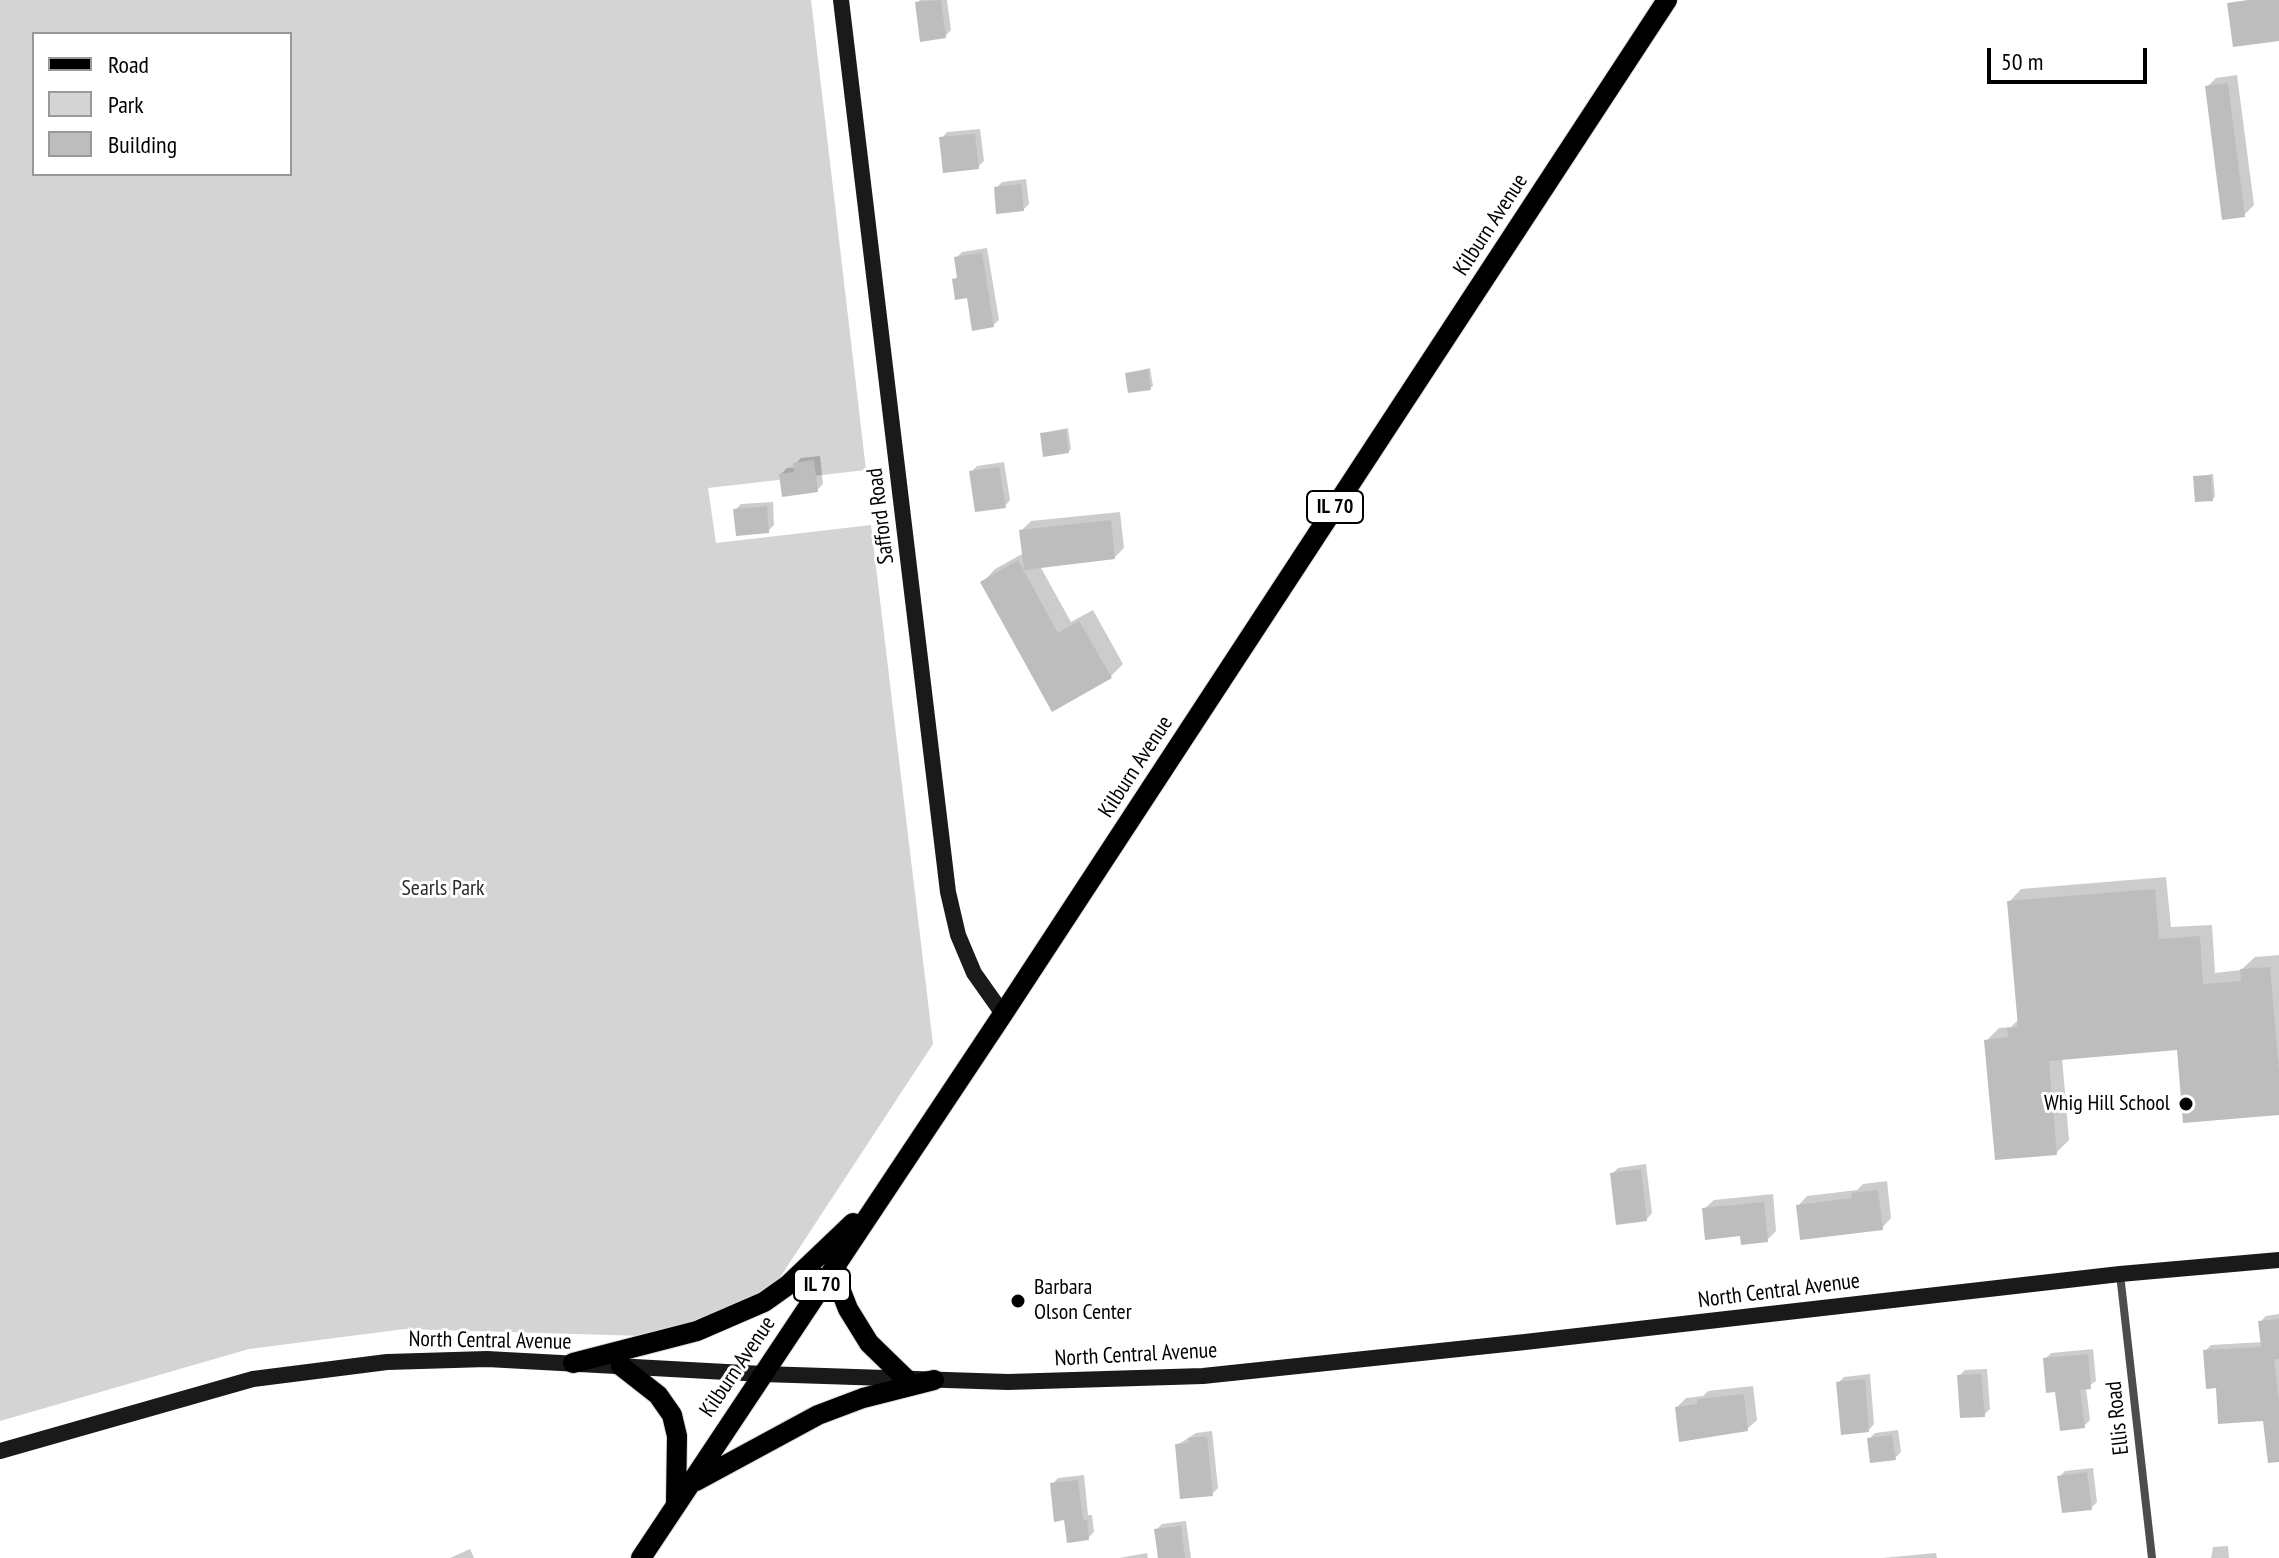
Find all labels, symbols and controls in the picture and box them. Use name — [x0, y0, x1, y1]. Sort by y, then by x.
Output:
legend — [32, 32, 292, 176]
scale bar — [1991, 32, 2151, 82]
text: 50 m — [2001, 46, 2043, 77]
text: Road — [108, 49, 149, 80]
text: Park — [108, 89, 144, 120]
text: Building — [108, 129, 177, 160]
street label: Kilburn Avenue — [1448, 169, 1534, 281]
street label: Safford Road — [862, 466, 900, 566]
road number: IL 70 — [1307, 491, 1363, 523]
street label: Kilburn Avenue — [1093, 711, 1179, 823]
park label: Searls Park — [401, 876, 485, 902]
place label: Whig Hill School — [2044, 1091, 2170, 1117]
marker: Whig Hill School — [2177, 1095, 2195, 1113]
street label: North Central Avenue — [1697, 1268, 1861, 1314]
road number: IL 70 — [794, 1269, 850, 1301]
place label: Barbara Olson Center — [1034, 1275, 1132, 1326]
marker: Barbara Olson Center — [1009, 1292, 1027, 1310]
street label: Kilburn Avenue — [695, 1312, 781, 1422]
street label: North Central Avenue — [408, 1326, 572, 1356]
street label: North Central Avenue — [1054, 1338, 1218, 1372]
street label: Ellis Road — [2101, 1380, 2135, 1456]

